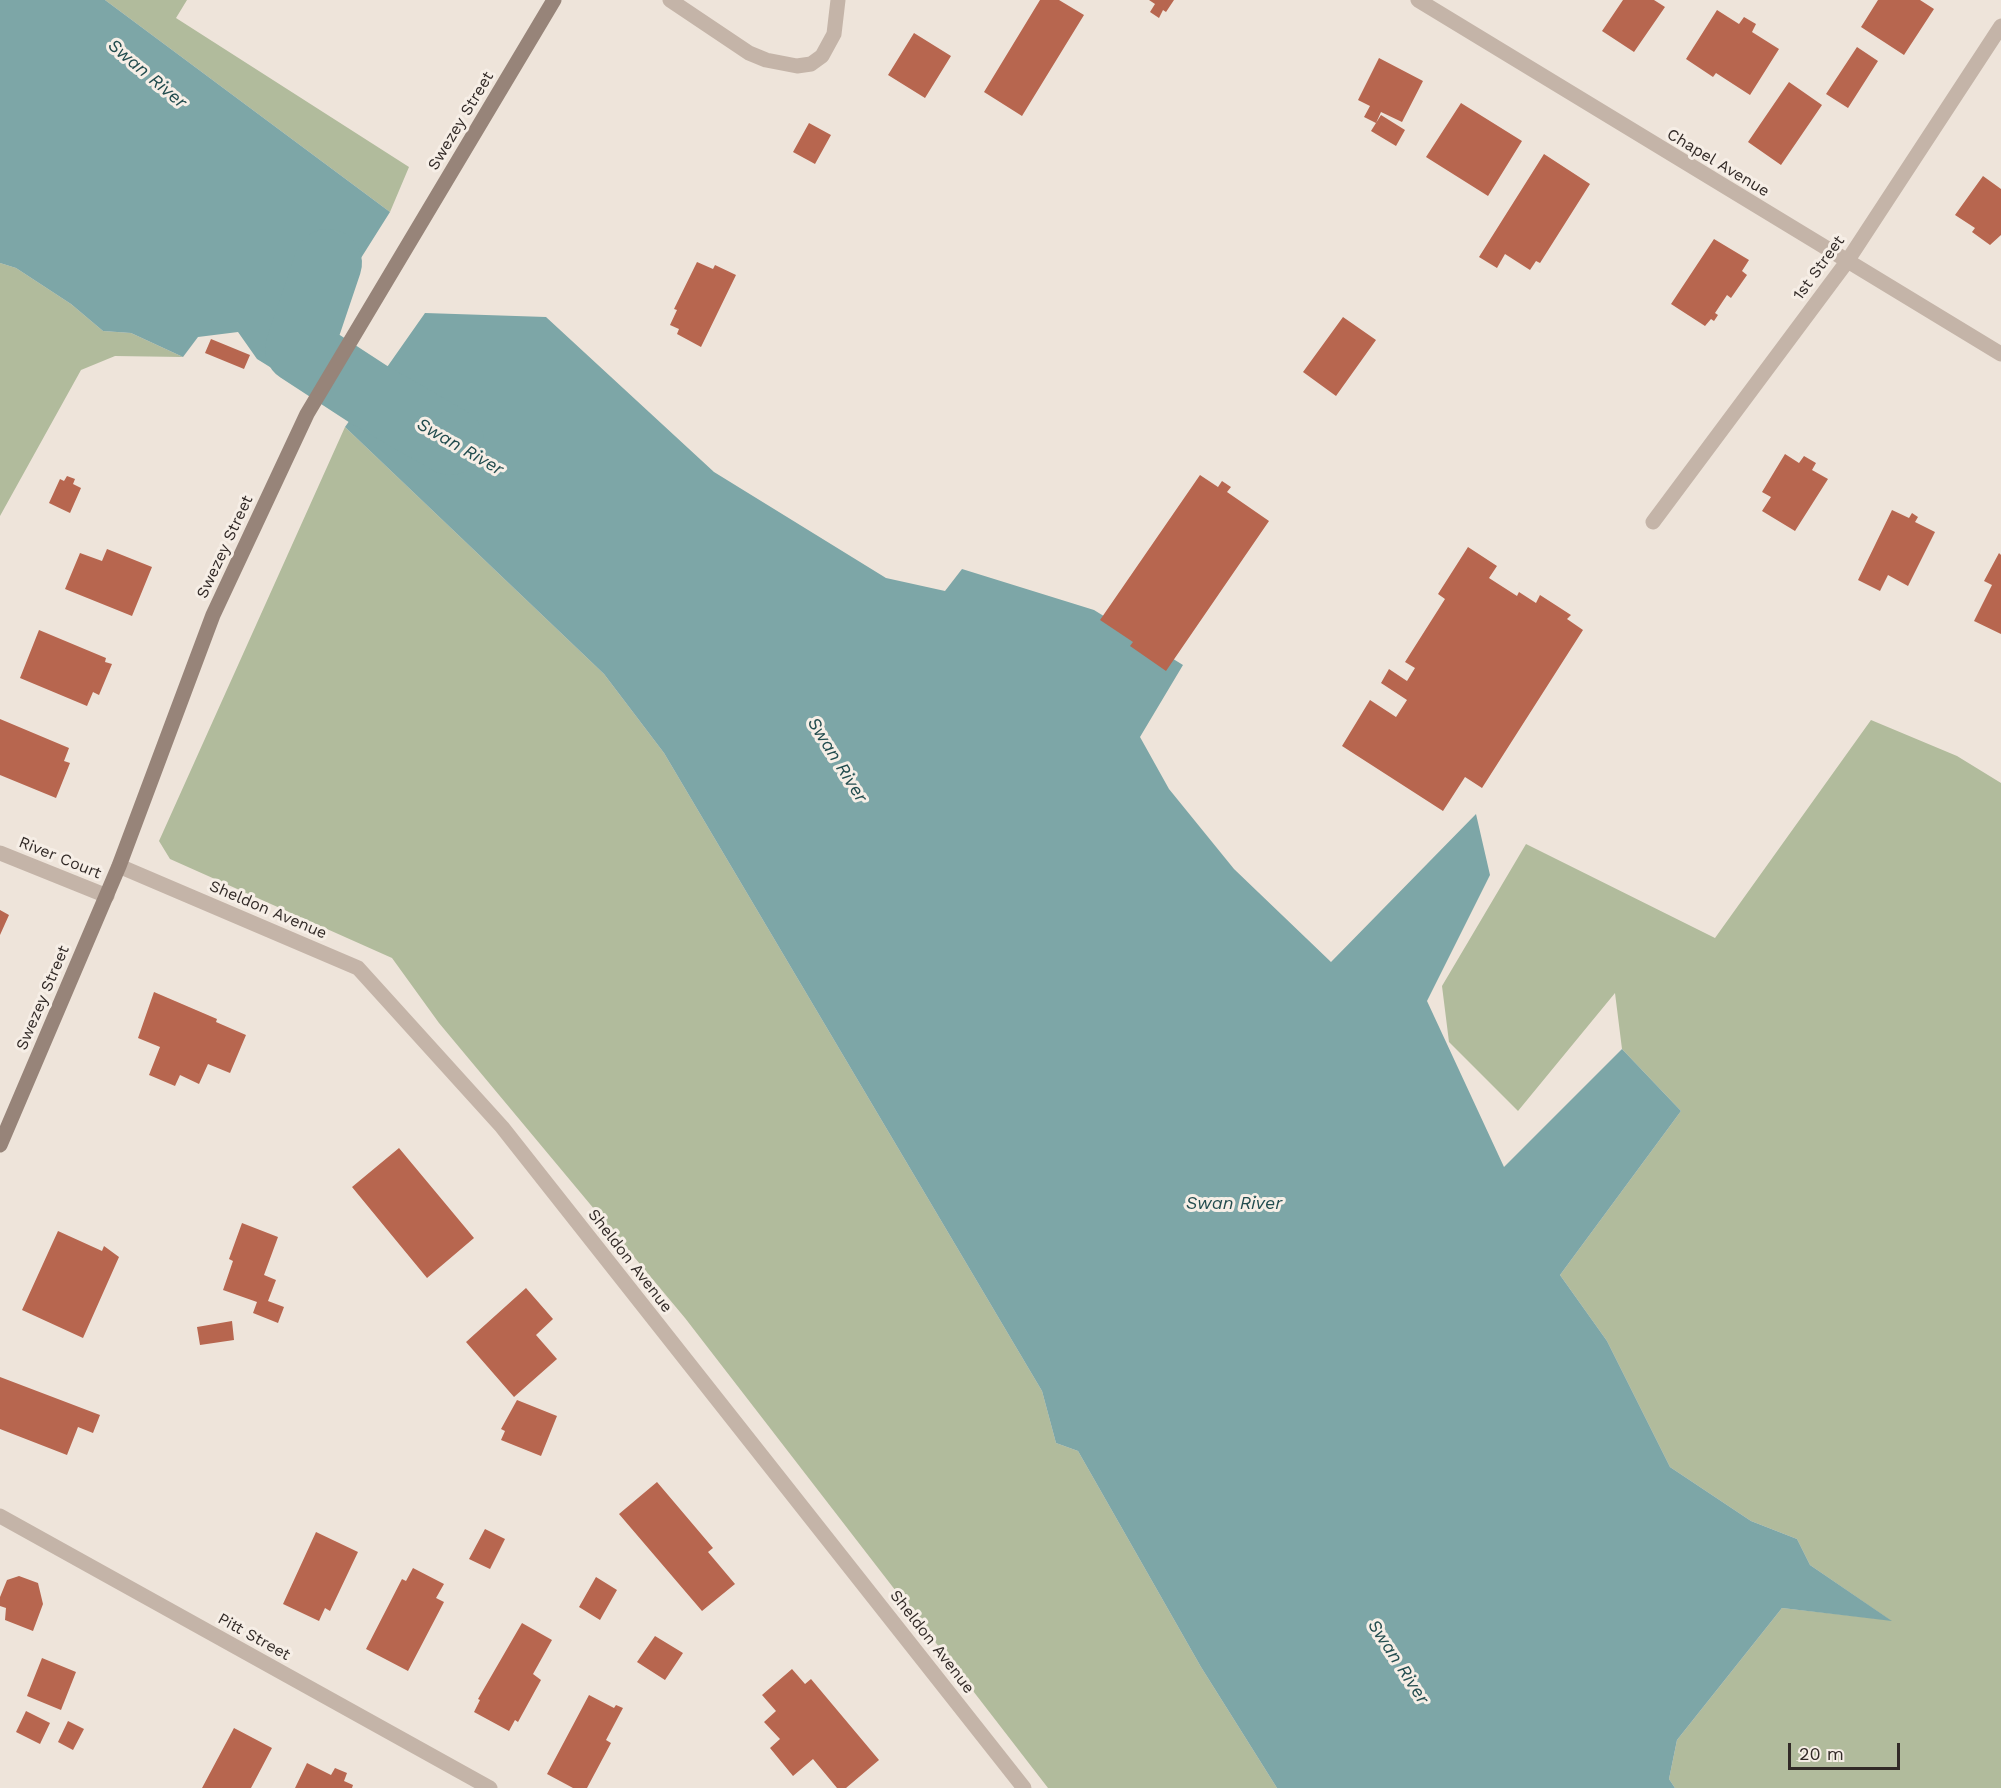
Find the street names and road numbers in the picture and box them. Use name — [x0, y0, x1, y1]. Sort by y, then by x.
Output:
street label: Swezey Street — [424, 68, 498, 174]
street label: Chapel Avenue — [1663, 125, 1773, 201]
street label: 1st Street — [1789, 232, 1849, 304]
street label: Swezey Street — [193, 492, 257, 602]
street label: River Court — [16, 833, 104, 883]
street label: Sheldon Avenue — [206, 877, 330, 943]
street label: Swezey Street — [12, 943, 74, 1053]
street label: Sheldon Avenue — [584, 1205, 676, 1317]
street label: Sheldon Avenue — [886, 1586, 978, 1698]
street label: Pitt Street — [214, 1609, 294, 1665]

